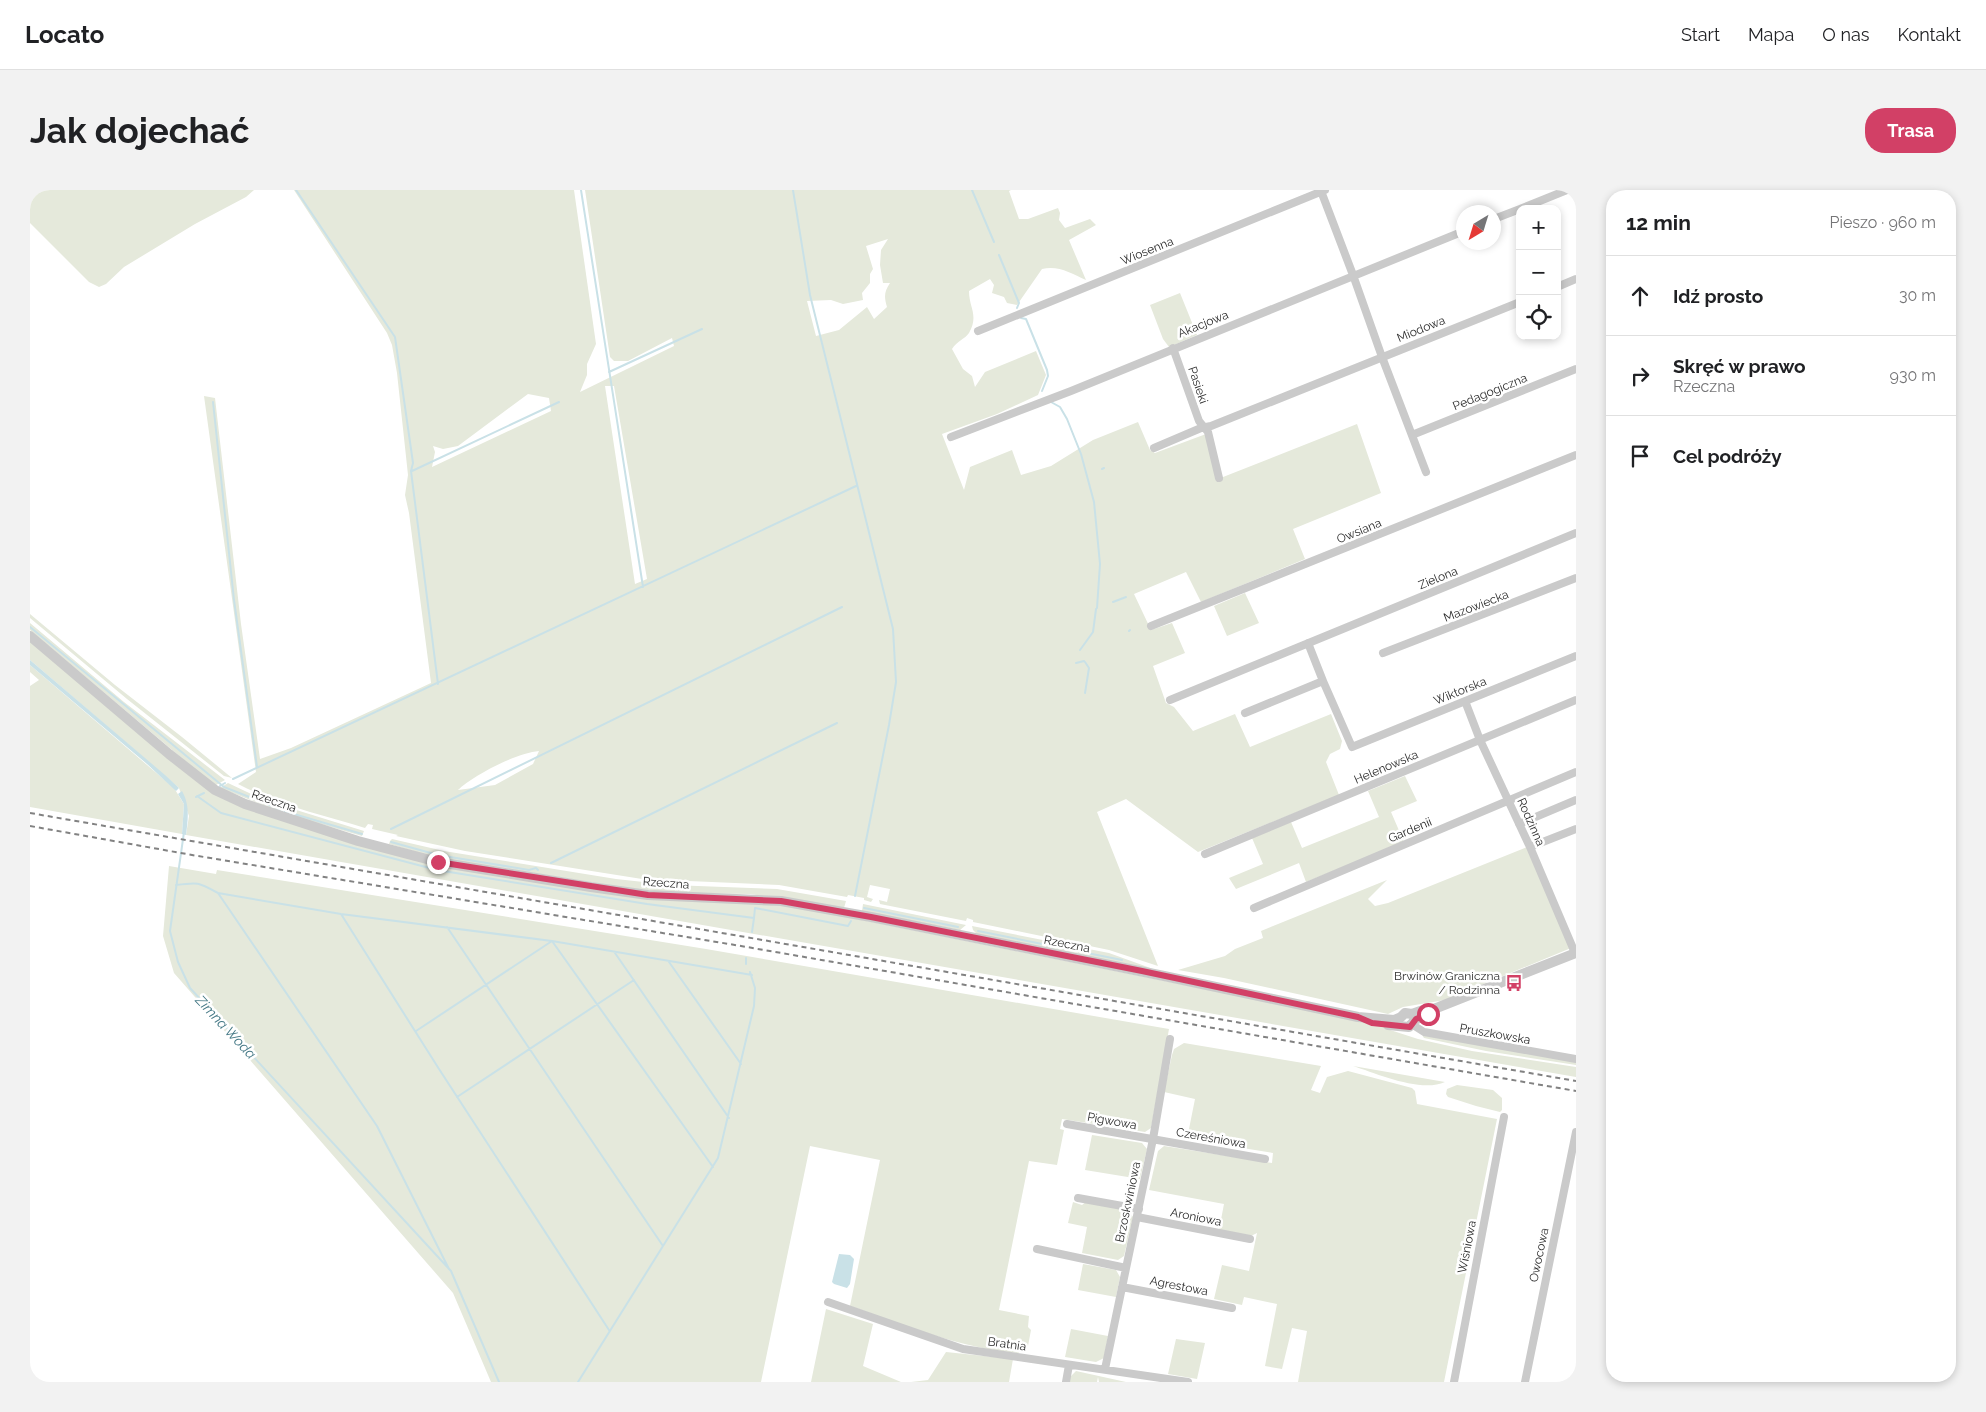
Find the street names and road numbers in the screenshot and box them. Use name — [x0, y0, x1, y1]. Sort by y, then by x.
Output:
street label: Wiosenna — [1119, 234, 1175, 268]
street label: Akacjowa — [1176, 308, 1230, 340]
street label: Miodowa — [1395, 313, 1447, 345]
street label: Pasieki — [1185, 365, 1211, 405]
street label: Pedagogiczna — [1451, 371, 1529, 413]
street label: Owsiana — [1335, 516, 1383, 546]
street label: Zielona — [1416, 564, 1460, 592]
street label: Mazowiecka — [1441, 587, 1511, 625]
street label: Wiktorska — [1432, 674, 1488, 708]
street label: Helenowska — [1352, 747, 1420, 787]
street label: Rzeczna — [250, 787, 298, 815]
street label: Rodzinna — [1514, 796, 1548, 848]
street label: Gardenii — [1386, 815, 1434, 845]
street label: Rzeczna — [642, 874, 690, 892]
street label: Rzeczna — [1043, 933, 1091, 955]
street label: Pruszkowska — [1458, 1021, 1532, 1047]
street label: Pigwowa — [1086, 1110, 1138, 1132]
street label: Czereśniowa — [1175, 1125, 1247, 1151]
street label: Brzoskwiniowa — [1113, 1160, 1143, 1244]
street label: Aroniowa — [1169, 1205, 1223, 1229]
street label: Wiśniowa — [1455, 1219, 1479, 1275]
street label: Owocowa — [1526, 1227, 1552, 1283]
street label: Agrestowa — [1149, 1273, 1209, 1299]
street label: Bratnia — [987, 1334, 1027, 1354]

